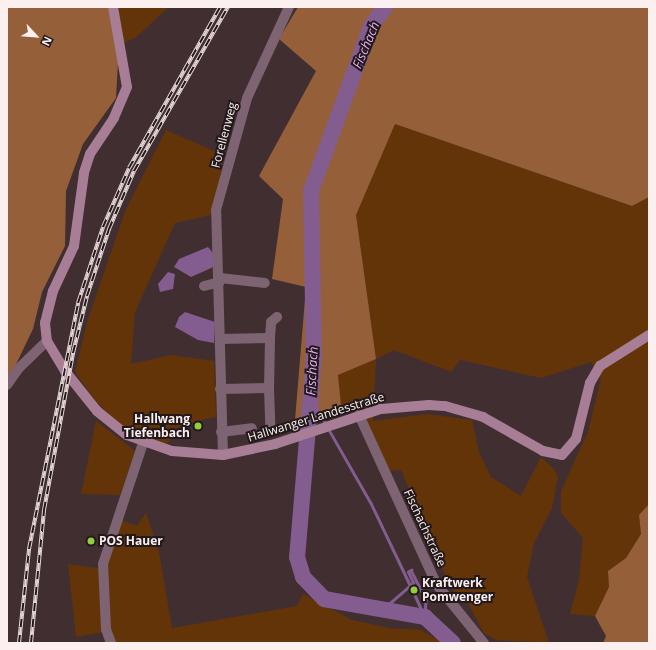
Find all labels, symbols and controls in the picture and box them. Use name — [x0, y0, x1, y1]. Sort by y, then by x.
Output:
north arrow — [16, 16, 56, 56]
water label: Fischach — [349, 19, 383, 71]
text: N — [39, 34, 56, 49]
street label: Forellenweg — [208, 100, 240, 170]
water label: Fischach — [303, 346, 321, 396]
street label: Hallwanger Landesstraße — [246, 389, 386, 445]
place label: Hallwang Tiefenbach — [124, 412, 190, 440]
marker: Hallwang Tiefenbach — [193, 421, 203, 431]
street label: Fischachstraße — [401, 487, 449, 569]
place label: POS Hauer — [99, 534, 163, 548]
marker: POS Hauer — [86, 536, 96, 546]
place label: Kraftwerk Pomwenger — [422, 576, 493, 604]
marker: Kraftwerk Pomwenger — [409, 585, 419, 595]

